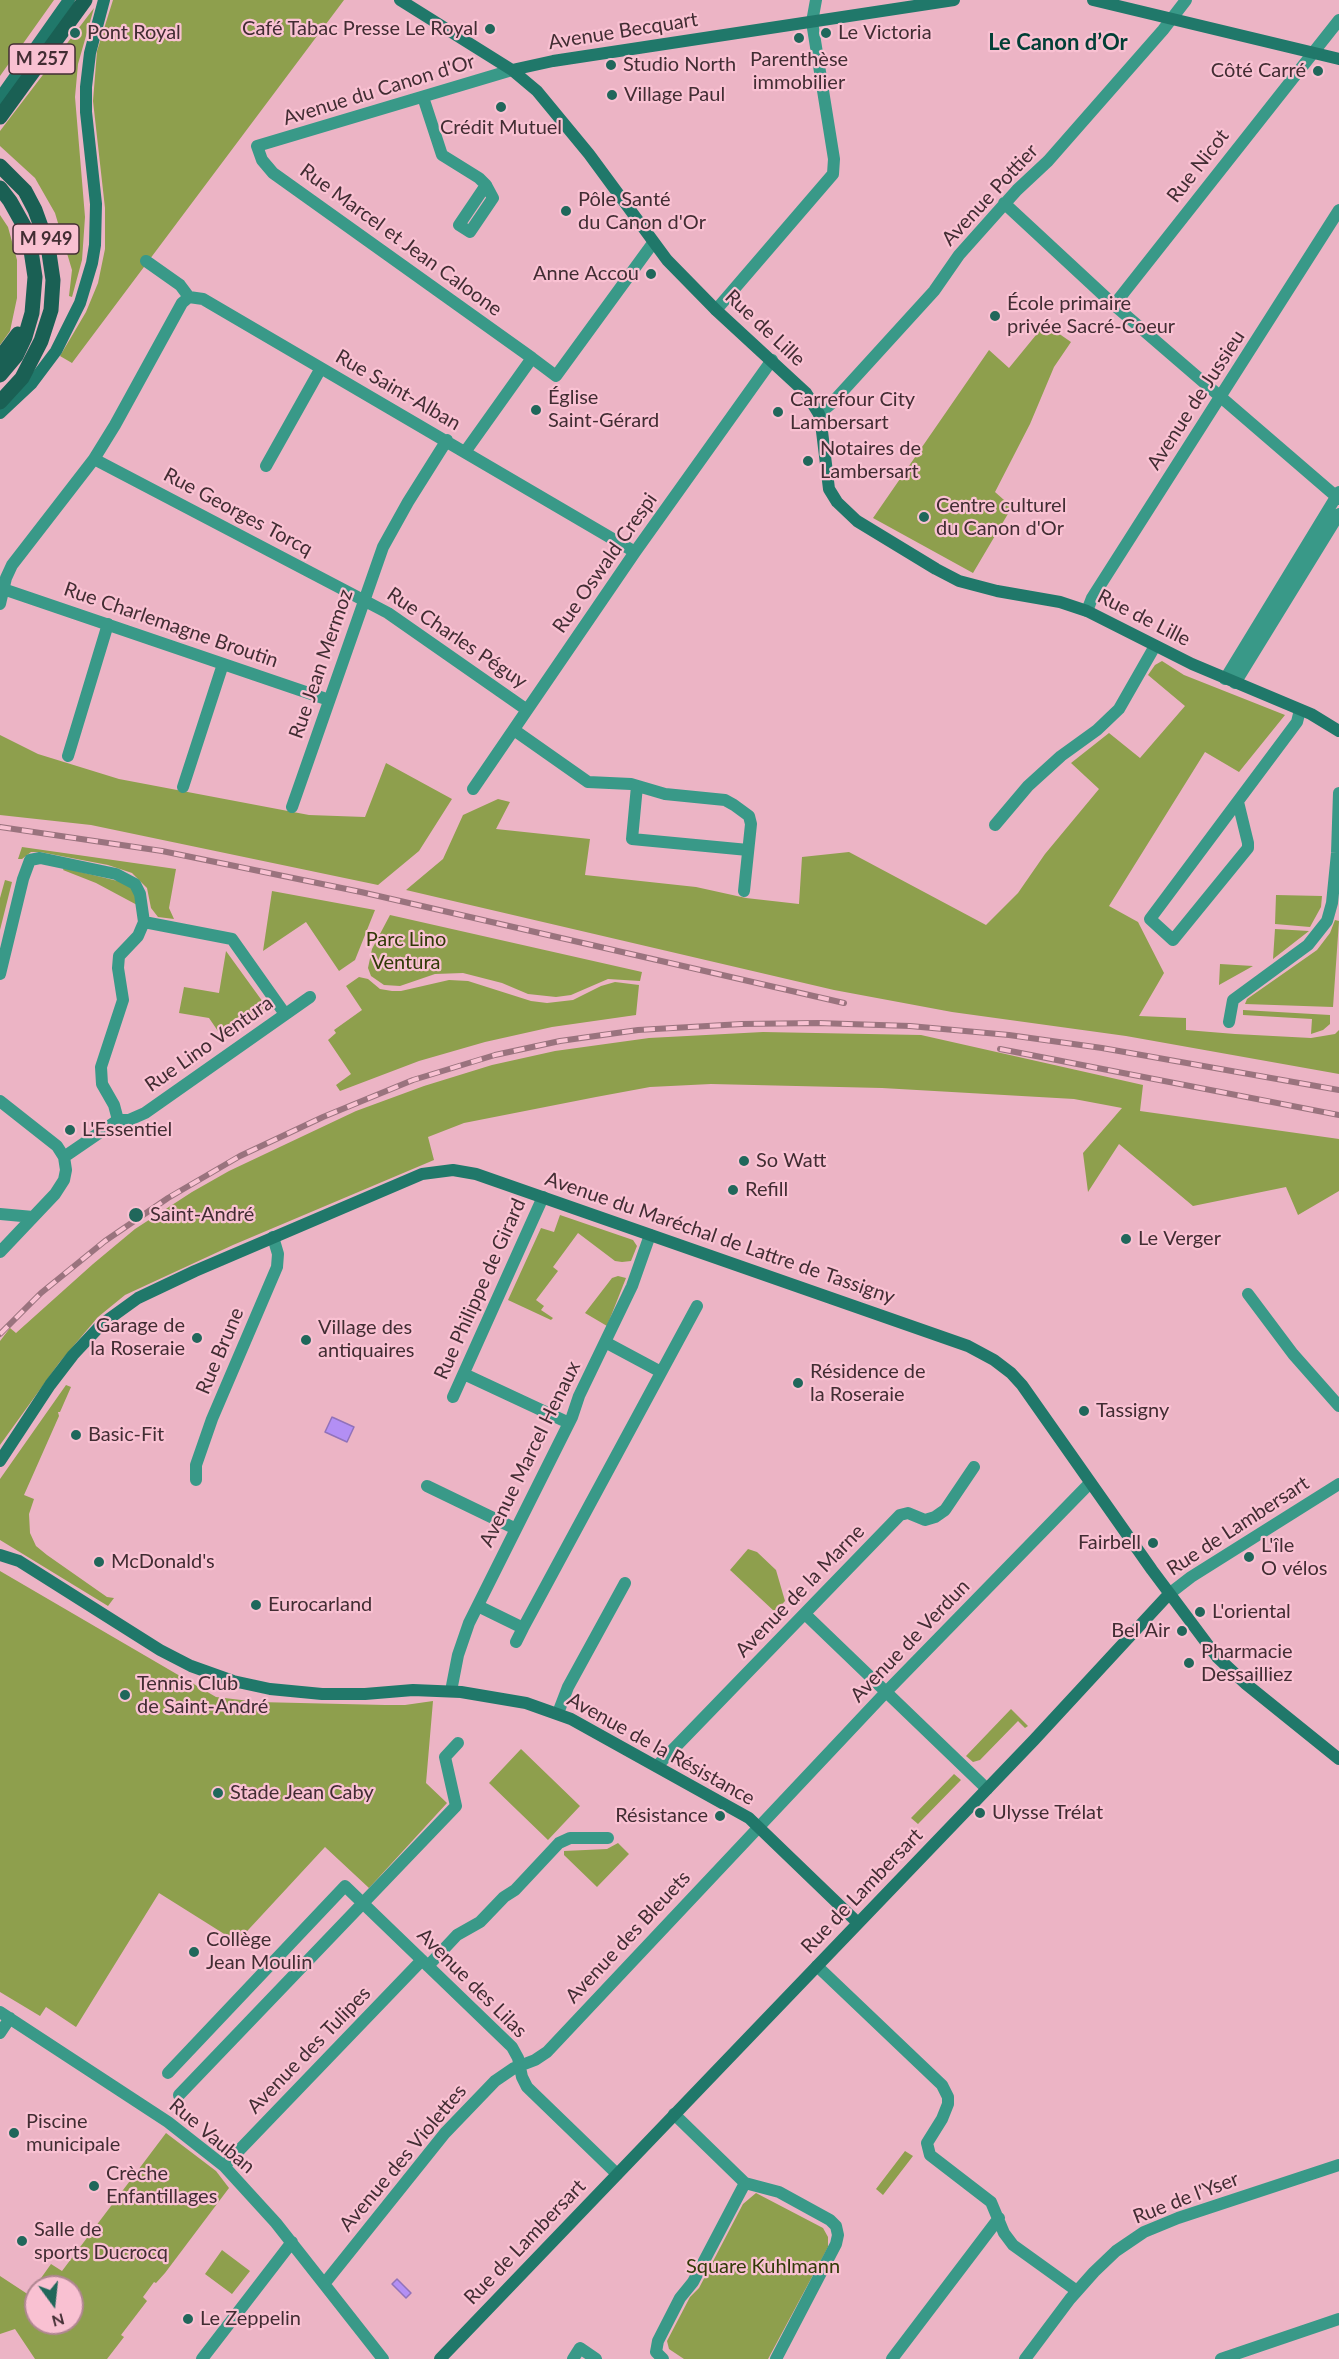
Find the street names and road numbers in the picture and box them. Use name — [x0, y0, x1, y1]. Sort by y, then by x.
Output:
street label: Avenue Becquart — [547, 7, 699, 55]
road number: M 257 — [9, 44, 75, 74]
street label: Avenue du Canon d'Or — [280, 49, 478, 131]
street label: Rue Nicot — [1162, 125, 1234, 207]
street label: Avenue Pottier — [937, 139, 1043, 251]
street label: Rue Marcel et Jean Caloone — [295, 159, 507, 321]
road number: M 949 — [13, 224, 79, 254]
street label: Rue de Lille — [720, 285, 810, 371]
street label: Avenue de Jussieu — [1142, 326, 1250, 474]
street label: Rue Saint-Alban — [331, 344, 465, 436]
street label: Rue Georges Torcq — [159, 463, 317, 561]
street label: Rue Oswald Crespi — [548, 488, 662, 638]
street label: Rue Charlemagne Broutin — [61, 577, 281, 673]
street label: Rue Charles Péguy — [382, 582, 532, 694]
street label: Rue de Lille — [1094, 584, 1194, 652]
street label: Rue Jean Mermoz — [284, 586, 358, 742]
street label: Rue Lino Ventura — [140, 991, 278, 1097]
street label: Avenue du Maréchal de Lattre de Tassigny — [542, 1167, 898, 1309]
street label: Rue Philippe de Girard — [429, 1195, 531, 1383]
street label: Rue Brune — [191, 1304, 249, 1398]
street label: Avenue Marcel Henaux — [475, 1357, 585, 1551]
street label: Rue de Lambersart — [1162, 1471, 1314, 1581]
street label: Avenue de la Marne — [731, 1520, 869, 1662]
street label: Avenue de Verdun — [845, 1575, 975, 1707]
street label: Avenue de la Résistance — [563, 1687, 759, 1811]
street label: Rue de Lambersart — [796, 1823, 928, 1959]
street label: Avenue des Bleuets — [560, 1866, 696, 2008]
street label: Avenue des Lilas — [412, 1923, 532, 2043]
street label: Avenue des Tulipes — [242, 1981, 376, 2119]
street label: Avenue des Violettes — [334, 2080, 472, 2236]
street label: Rue Vauban — [164, 2093, 260, 2179]
street label: Rue de l'Yser — [1130, 2167, 1242, 2229]
street label: Rue de Lambersart — [459, 2174, 591, 2310]

